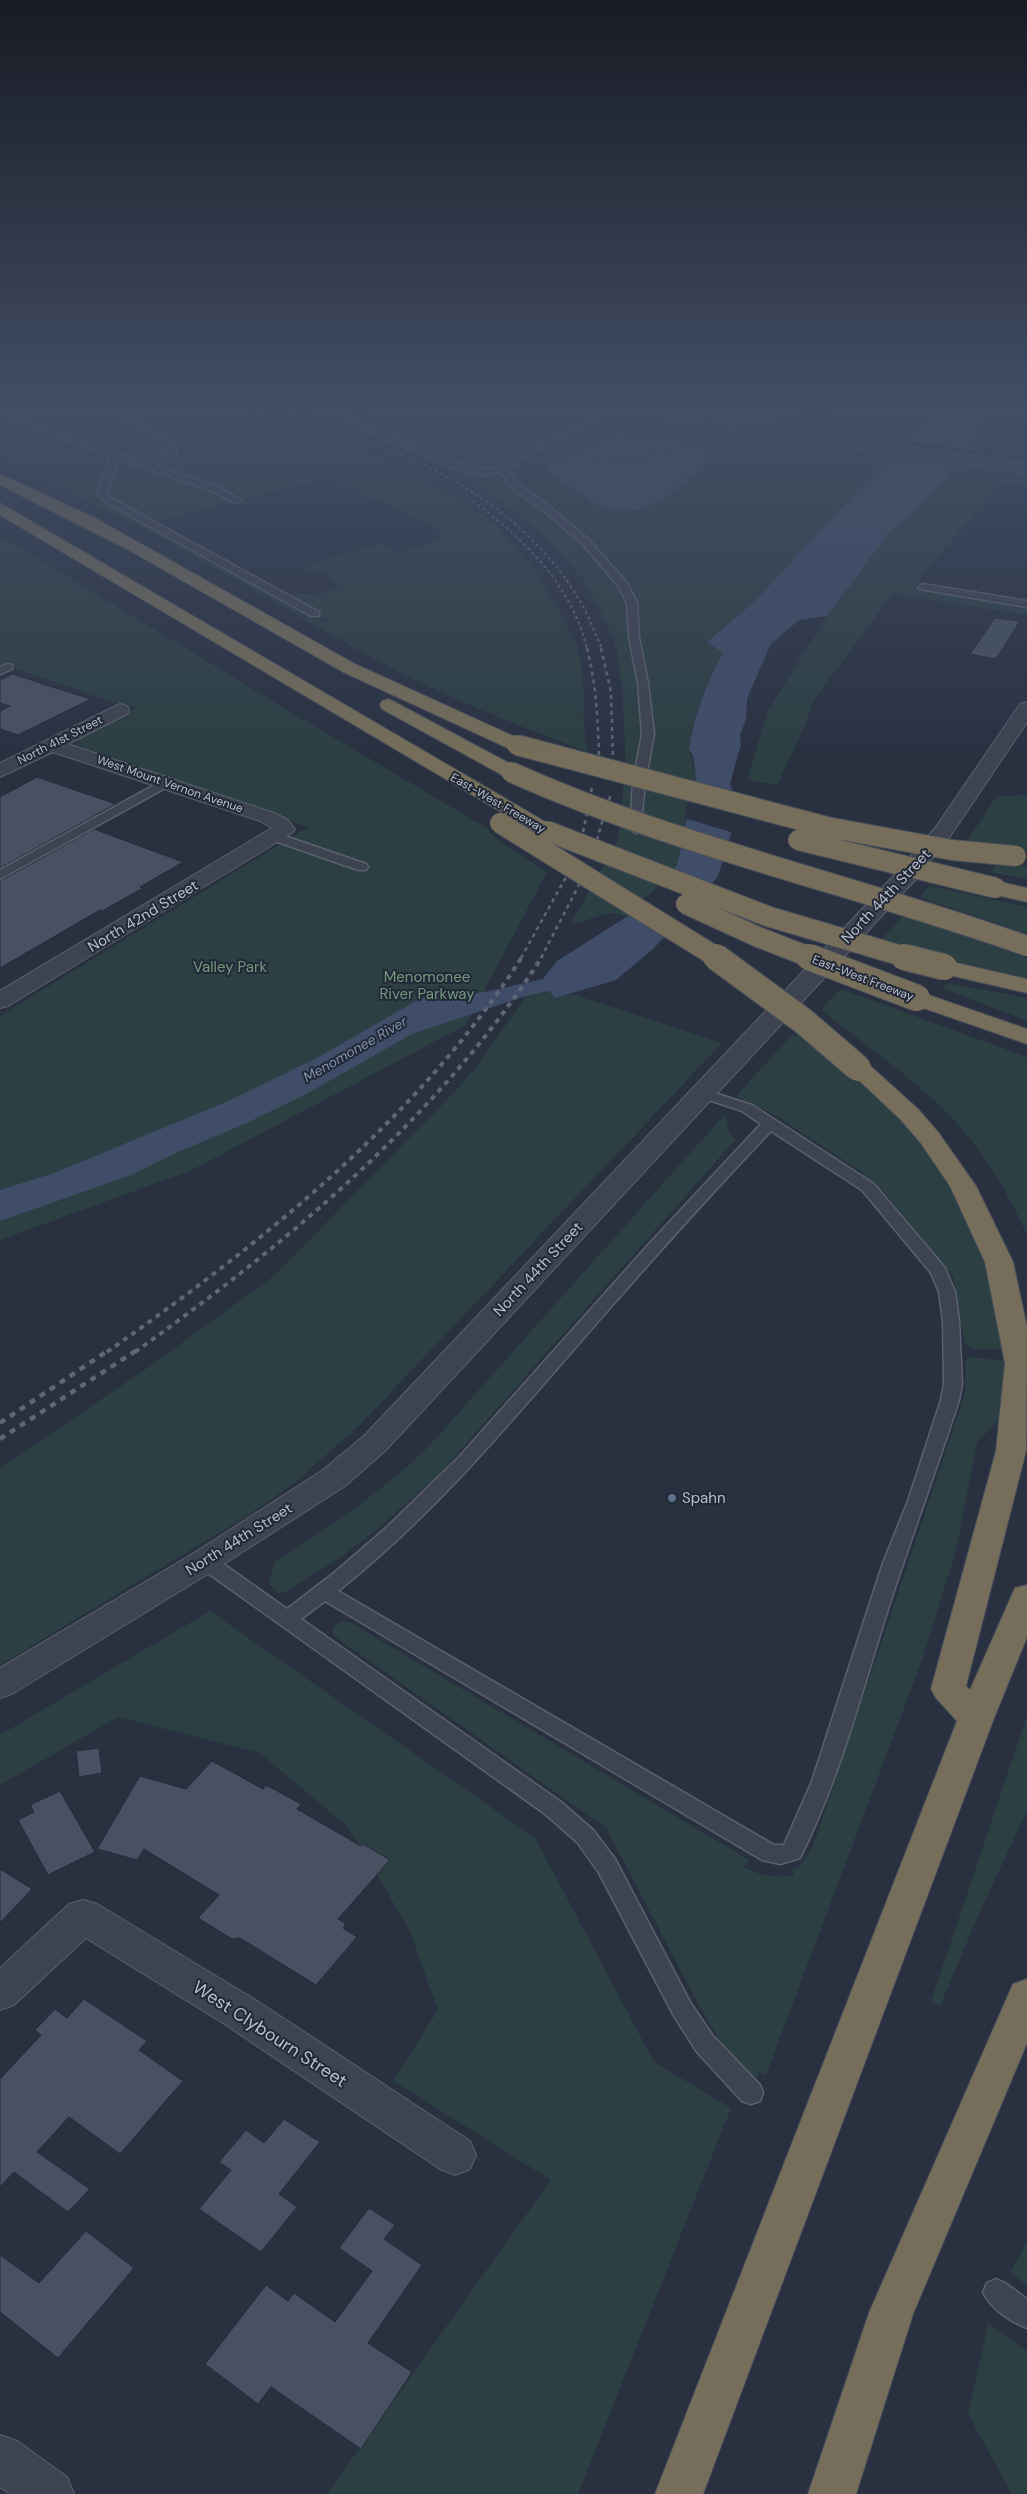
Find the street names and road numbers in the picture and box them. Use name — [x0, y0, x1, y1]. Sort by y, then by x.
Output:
street label: North 41st Street — [15, 712, 105, 768]
street label: West Mount Vernon Avenue — [95, 751, 245, 817]
street label: East-West Freeway — [448, 769, 549, 837]
street label: North 44th Street — [837, 844, 935, 948]
street label: North 42nd Street — [84, 875, 202, 957]
street label: East-West Freeway — [810, 951, 916, 1005]
street label: North 44th Street — [489, 1217, 587, 1321]
street label: North 44th Street — [182, 1498, 296, 1580]
street label: West Clybourn Street — [188, 1975, 352, 2093]

